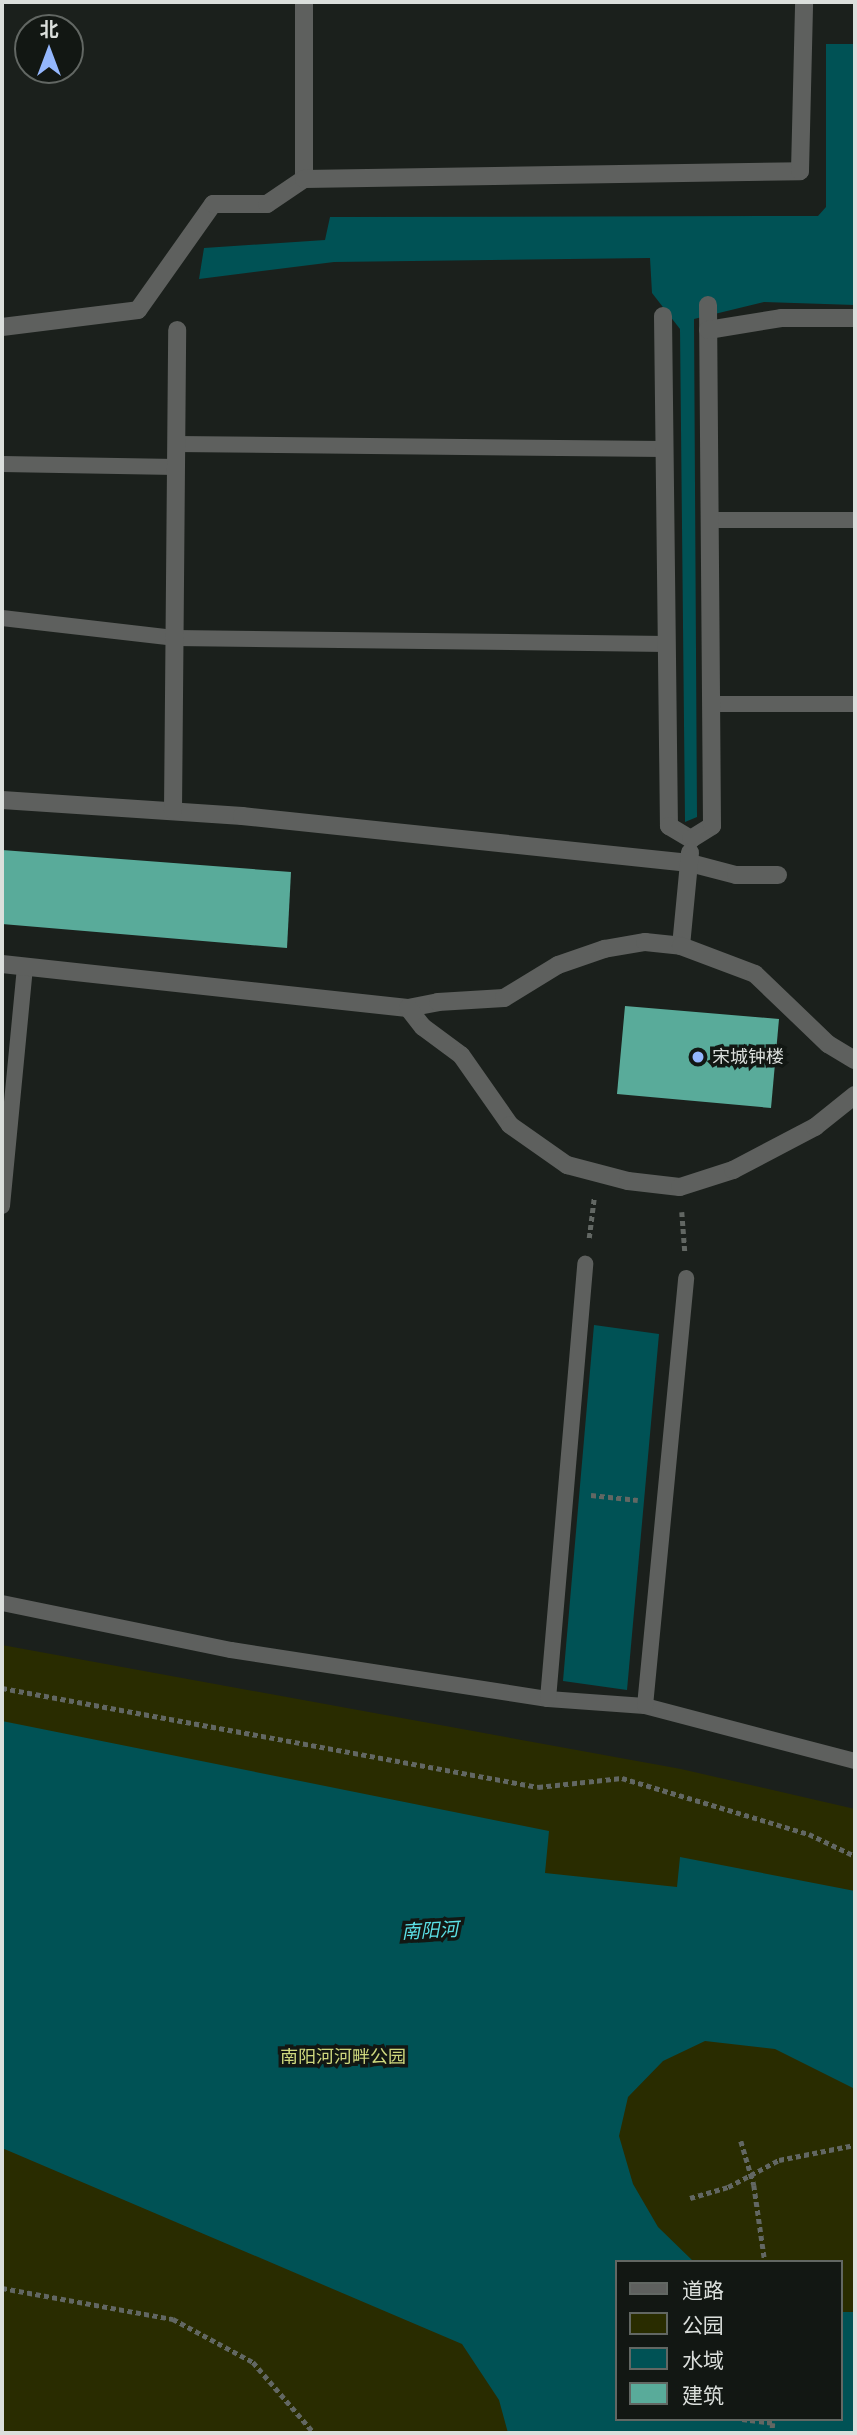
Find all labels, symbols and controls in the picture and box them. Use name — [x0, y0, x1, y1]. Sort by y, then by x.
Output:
north arrow — [14, 14, 84, 84]
text: 北 — [39, 18, 59, 41]
place label: 宋城钟楼 — [712, 1046, 784, 1068]
marker: 宋城钟楼 — [690, 1049, 706, 1065]
water label: 南阳河 — [401, 1918, 459, 1944]
park label: 南阳河河畔公园 — [280, 2046, 406, 2068]
legend — [616, 2260, 843, 2421]
text: 道路 — [682, 2278, 724, 2304]
text: 公园 — [682, 2313, 724, 2339]
text: 水域 — [682, 2348, 724, 2374]
text: 建筑 — [682, 2383, 724, 2409]

